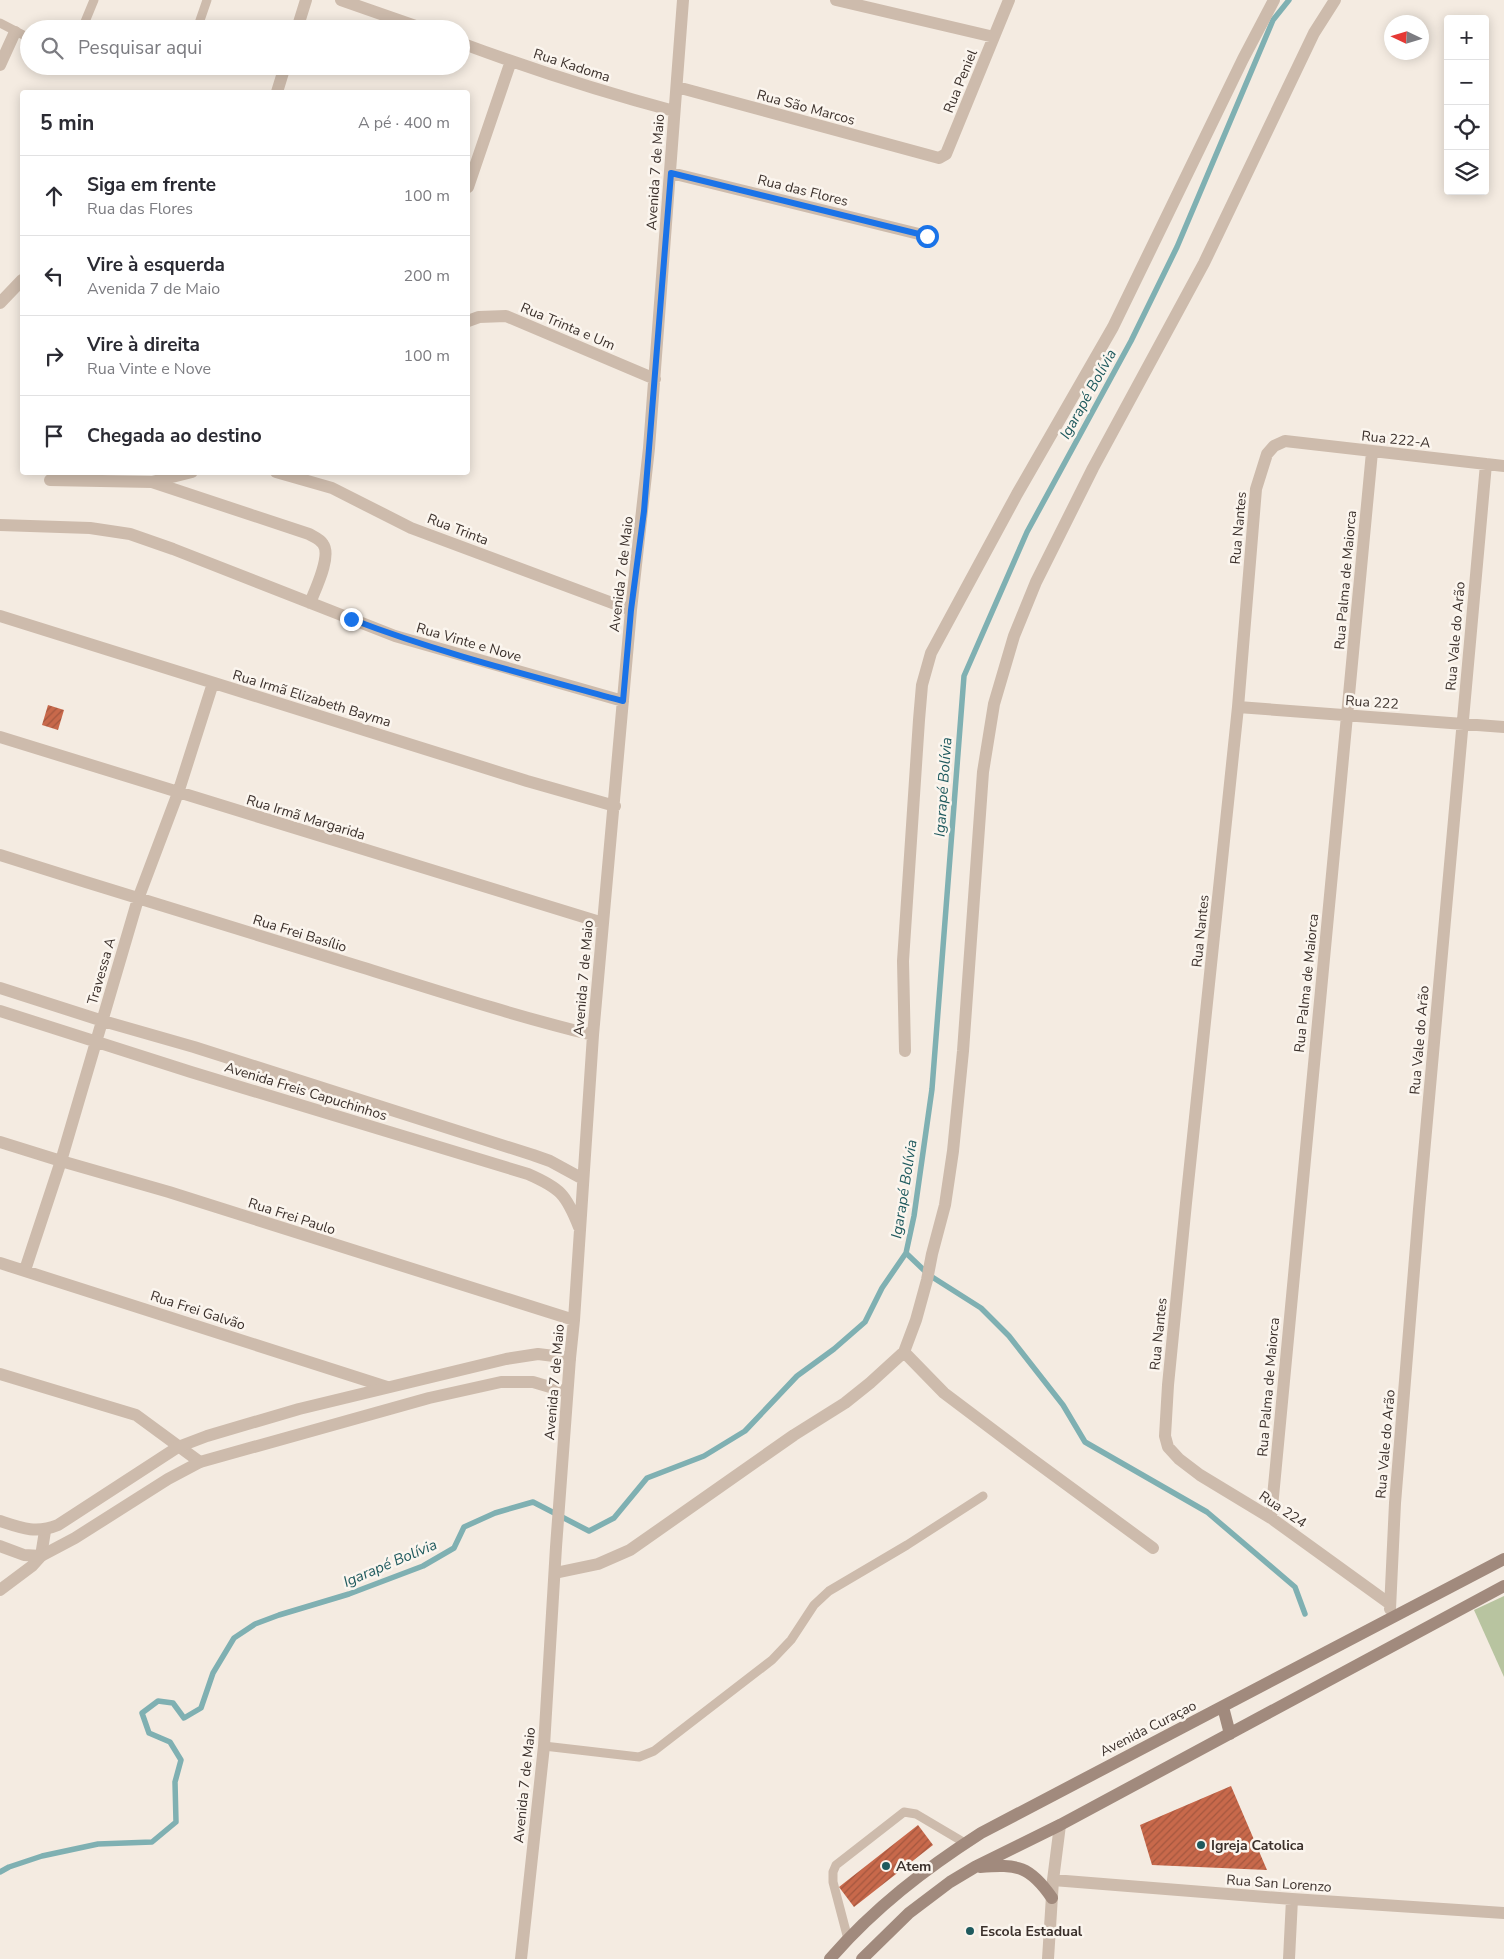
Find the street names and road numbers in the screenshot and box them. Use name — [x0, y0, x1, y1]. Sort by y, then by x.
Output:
street label: Rua Kadoma — [531, 44, 613, 87]
street label: Rua Peniel — [939, 46, 982, 116]
street label: Rua São Marcos — [755, 85, 857, 130]
street label: Avenida 7 de Maio — [642, 113, 669, 231]
street label: Rua das Flores — [756, 170, 850, 211]
street label: Rua Trinta e Um — [518, 298, 618, 355]
street label: Rua 222-A — [1360, 426, 1431, 453]
street label: Rua Nantes — [1226, 491, 1251, 565]
street label: Rua Trinta — [424, 509, 491, 550]
street label: Rua Palma de Maiorca — [1330, 510, 1361, 650]
street label: Avenida 7 de Maio — [605, 515, 638, 633]
street label: Rua Vale do Arão — [1441, 580, 1470, 691]
street label: Rua Vinte e Nove — [414, 618, 524, 667]
street label: Rua Irmã Elizabeth Bayma — [230, 665, 393, 732]
street label: Rua 222 — [1345, 691, 1399, 714]
street label: Rua Irmã Margarida — [244, 790, 368, 845]
street label: Rua Nantes — [1187, 894, 1214, 968]
street label: Rua Frei Basílio — [251, 910, 349, 957]
street label: Rua Palma de Maiorca — [1290, 913, 1323, 1054]
street label: Avenida 7 de Maio — [569, 919, 598, 1037]
street label: Travessa A — [83, 935, 120, 1007]
street label: Rua Vale do Arão — [1405, 984, 1434, 1095]
street label: Avenida Freis Capuchinhos — [222, 1058, 390, 1125]
street label: Rua Frei Paulo — [246, 1193, 338, 1240]
street label: Rua Frei Galvão — [148, 1286, 248, 1335]
street label: Rua Nantes — [1145, 1297, 1172, 1371]
street label: Rua Palma de Maiorca — [1253, 1317, 1284, 1457]
street label: Avenida 7 de Maio — [540, 1323, 569, 1441]
street label: Rua Vale do Arão — [1371, 1388, 1400, 1499]
street label: Rua 224 — [1255, 1487, 1310, 1532]
street label: Avenida Curaçao — [1097, 1696, 1200, 1761]
street label: Avenida 7 de Maio — [509, 1726, 540, 1844]
street label: Rua San Lorenzo — [1226, 1870, 1332, 1897]

